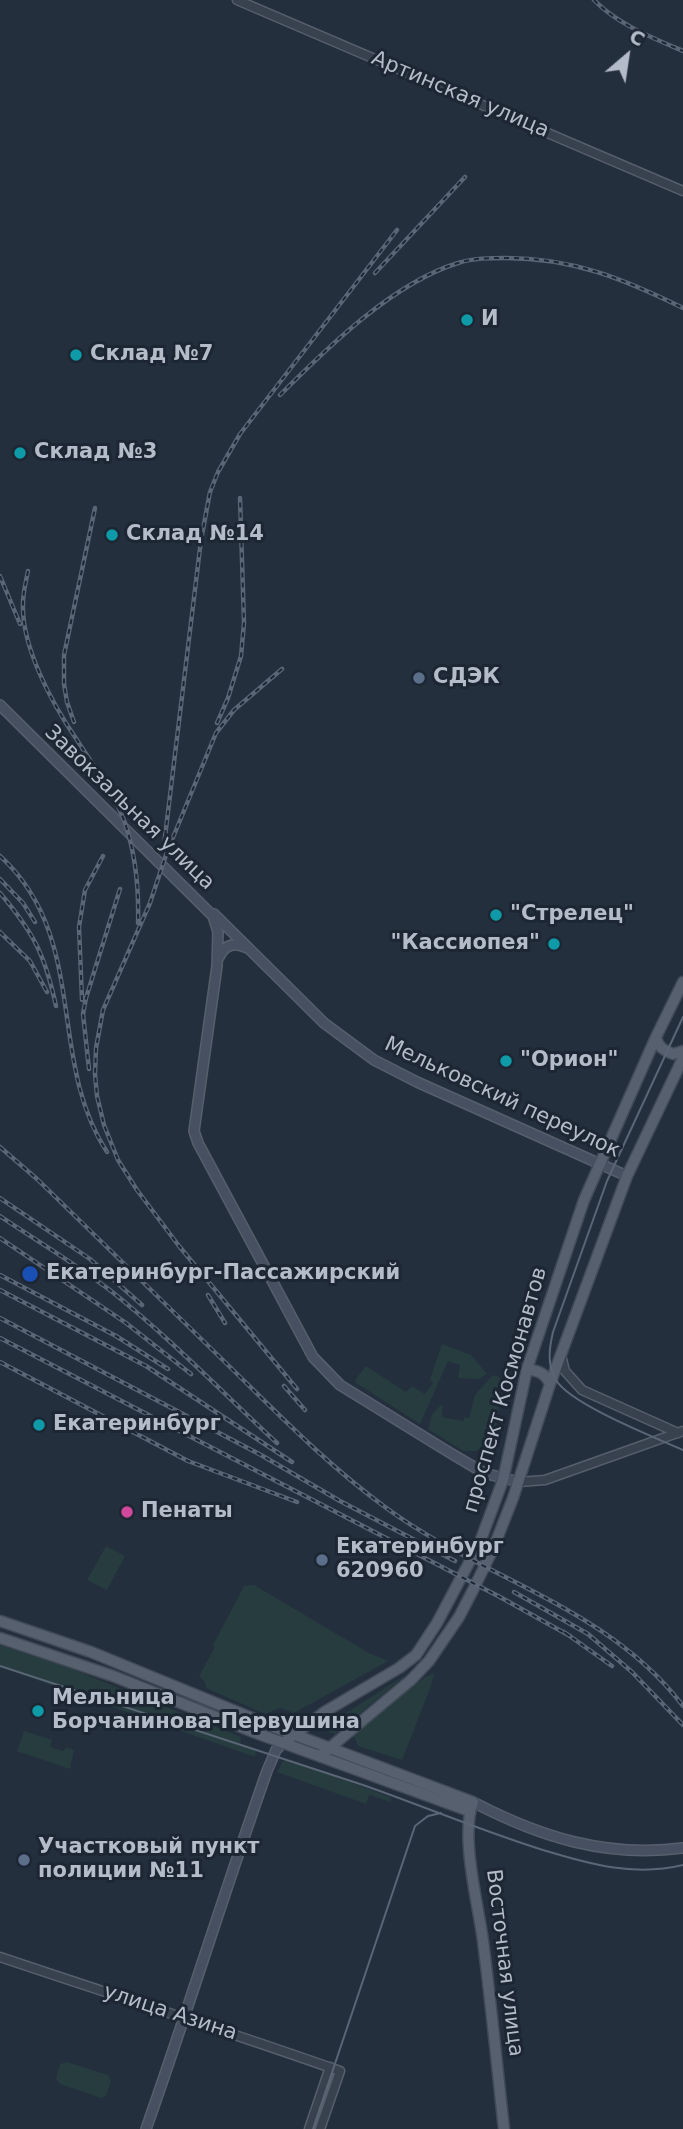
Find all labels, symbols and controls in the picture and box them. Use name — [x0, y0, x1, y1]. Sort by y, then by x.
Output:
north arrow — [592, 21, 662, 91]
text: С — [626, 25, 649, 51]
street label: Артинская улица — [367, 46, 553, 144]
place label: И — [481, 307, 499, 333]
marker: И — [459, 312, 475, 328]
place label: Склад №7 — [90, 342, 213, 368]
marker: Склад №7 — [68, 347, 84, 363]
place label: Склад №3 — [34, 440, 157, 466]
marker: Склад №3 — [12, 445, 28, 461]
place label: Склад №14 — [126, 522, 264, 548]
marker: Склад №14 — [104, 527, 120, 543]
place label: СДЭК — [433, 665, 500, 691]
marker: СДЭК — [411, 670, 427, 686]
street label: Завокзальная улица — [39, 720, 219, 896]
place label: "Стрелец" — [510, 902, 634, 928]
marker: "Стрелец" — [488, 907, 504, 923]
place label: "Кассиопея" — [391, 931, 540, 957]
marker: "Кассиопея" — [546, 936, 562, 952]
street label: Мельковский переулок — [380, 1032, 624, 1164]
place label: "Орион" — [520, 1048, 618, 1074]
marker: "Орион" — [498, 1053, 514, 1069]
place label: Екатеринбург-Пассажирский — [46, 1261, 400, 1287]
marker: Екатеринбург-Пассажирский — [20, 1264, 40, 1284]
street label: проспект Космонавтов — [459, 1264, 553, 1516]
place label: Екатеринбург — [53, 1412, 221, 1438]
marker: Екатеринбург — [31, 1417, 47, 1433]
place label: Пенаты — [141, 1499, 233, 1525]
marker: Пенаты — [119, 1504, 135, 1520]
place label: Екатеринбург 620960 — [336, 1535, 504, 1585]
marker: Екатеринбург 620960 — [314, 1552, 330, 1568]
place label: Мельница Борчанинова-Первушина — [52, 1686, 360, 1736]
marker: Мельница Борчанинова-Первушина — [30, 1703, 46, 1719]
place label: Участковый пункт полиции №11 — [38, 1835, 260, 1885]
marker: Участковый пункт полиции №11 — [16, 1852, 32, 1868]
street label: Восточная улица — [480, 1868, 528, 2058]
street label: улица Азина — [100, 1980, 240, 2046]

